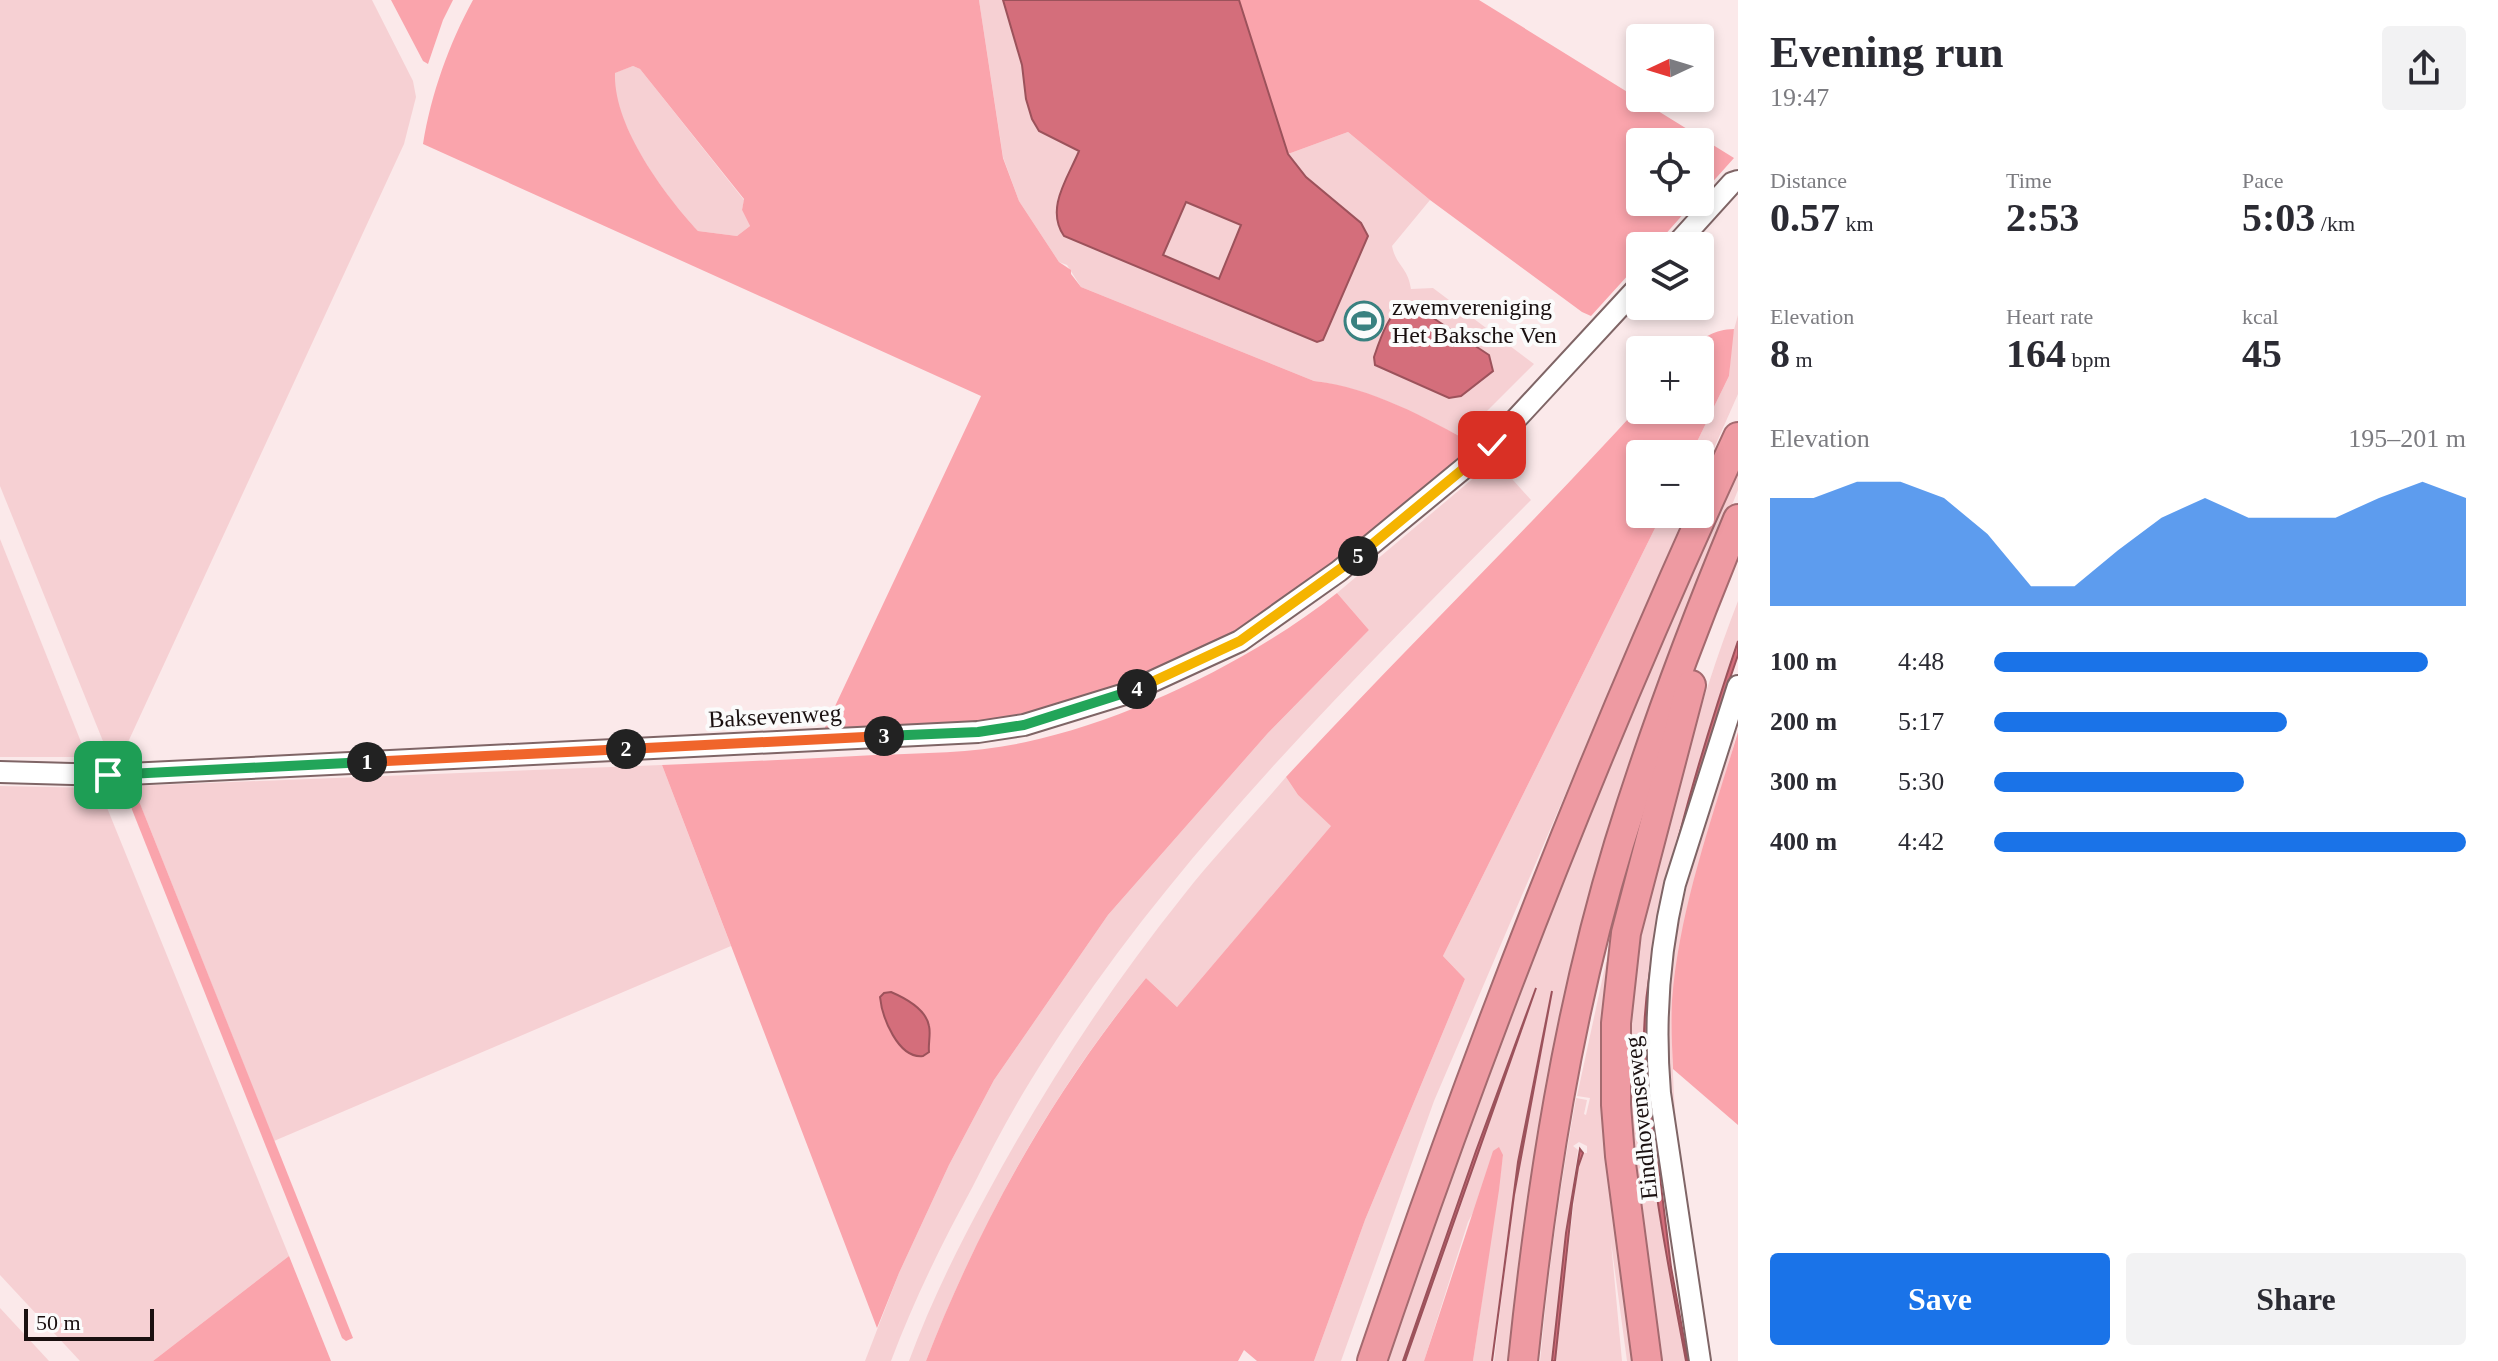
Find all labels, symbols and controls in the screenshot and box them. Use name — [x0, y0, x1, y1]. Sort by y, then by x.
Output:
north arrow — [1626, 24, 1714, 112]
map controls — [1626, 24, 1714, 528]
button: share — [2382, 26, 2466, 110]
text: Evening run — [1770, 28, 2004, 77]
text: 19:47 — [1770, 83, 1829, 112]
button: locate — [1626, 128, 1714, 216]
text: Distance — [1770, 168, 1847, 193]
text: Time — [2006, 168, 2052, 193]
text: Pace — [2242, 168, 2284, 193]
text: 0.57 — [1770, 195, 1840, 240]
text: 2:53 — [2006, 195, 2079, 240]
text: 5:03 — [2242, 195, 2315, 240]
text: km — [1840, 211, 1874, 236]
text: /km — [2315, 211, 2355, 236]
button: layers — [1626, 232, 1714, 320]
place label: zwemvereniging Het Baksche Ven — [1392, 294, 1557, 348]
sports icon: zwemvereniging Het Baksche Ven — [1343, 300, 1385, 342]
text: Elevation — [1770, 304, 1854, 329]
text: Heart rate — [2006, 304, 2093, 329]
text: kcal — [2242, 304, 2279, 329]
text: 8 — [1770, 331, 1790, 376]
text: 164 — [2006, 331, 2066, 376]
text: 45 — [2242, 331, 2282, 376]
button: + — [1626, 336, 1714, 424]
text: m — [1790, 347, 1813, 372]
text: bpm — [2066, 347, 2111, 372]
pin — [1458, 411, 1526, 479]
icon: check — [1470, 423, 1514, 467]
text: Elevation — [1770, 424, 1870, 453]
text: 195–201 m — [2348, 424, 2466, 453]
button: − — [1626, 440, 1714, 528]
pin: 5 — [1338, 536, 1378, 576]
text: 5 — [1353, 543, 1364, 568]
text: 100 m — [1770, 647, 1837, 676]
text: 4:48 — [1898, 647, 1944, 676]
pin: 4 — [1117, 669, 1157, 709]
text: 4 — [1132, 676, 1143, 701]
street label: Baksevenweg — [708, 700, 842, 732]
text: 200 m — [1770, 707, 1837, 736]
text: 5:17 — [1898, 707, 1944, 736]
pin: 3 — [864, 716, 904, 756]
text: 3 — [879, 723, 890, 748]
pin: 2 — [606, 729, 646, 769]
text: 2 — [621, 736, 632, 761]
pin — [74, 741, 142, 809]
pin: 1 — [347, 742, 387, 782]
text: 1 — [362, 749, 373, 774]
icon: arrive — [86, 753, 130, 797]
text: 300 m — [1770, 767, 1837, 796]
text: 5:30 — [1898, 767, 1944, 796]
text: 400 m — [1770, 827, 1837, 856]
text: 4:42 — [1898, 827, 1944, 856]
street label: Eindhovenseweg — [1620, 1035, 1662, 1201]
button: Save — [1770, 1253, 2110, 1345]
button: Share — [2126, 1253, 2466, 1345]
scale bar — [24, 1305, 154, 1341]
text: 50 m — [36, 1310, 81, 1335]

